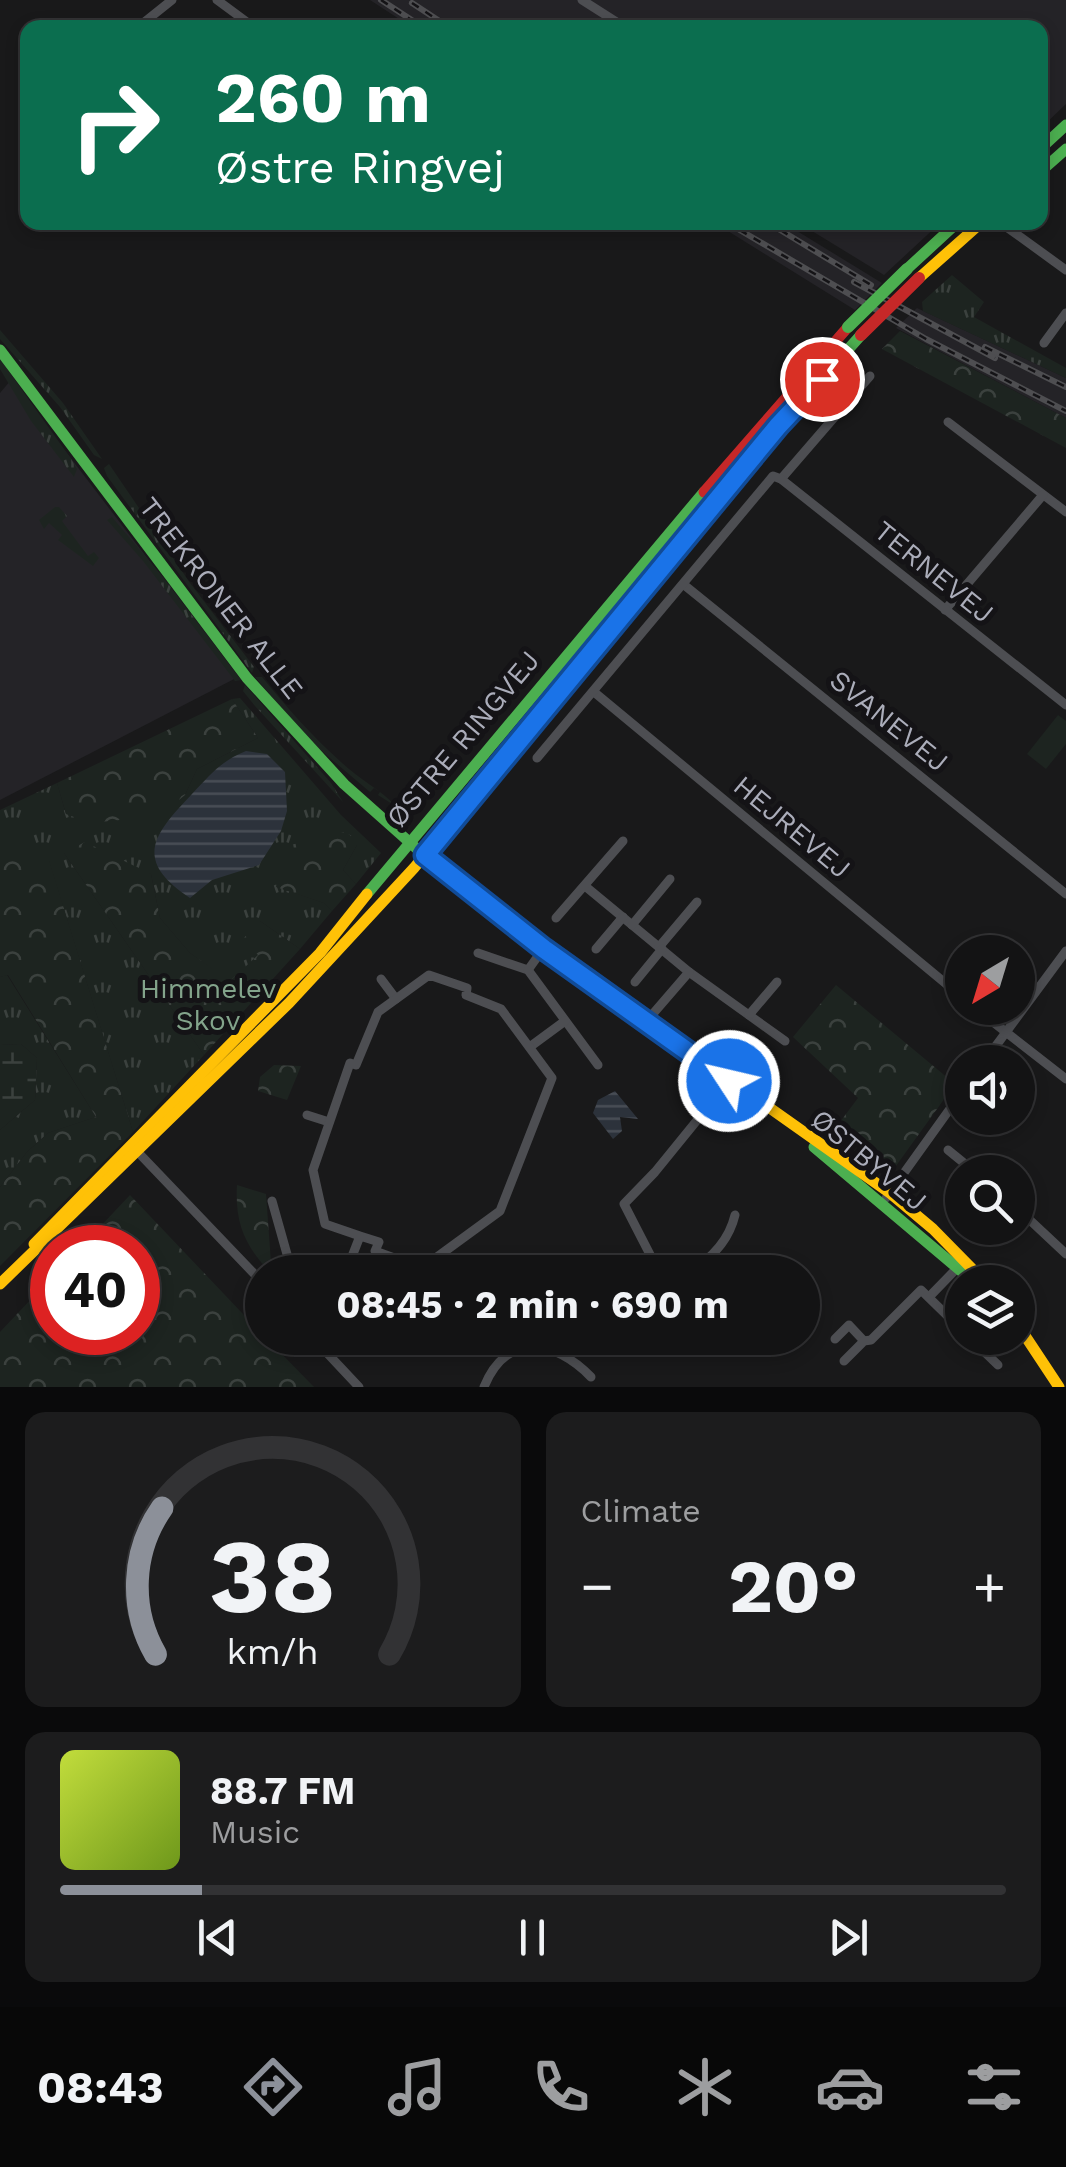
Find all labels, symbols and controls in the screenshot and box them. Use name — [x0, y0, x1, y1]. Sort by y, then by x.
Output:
text: 260 m — [215, 57, 431, 139]
icon: right — [50, 60, 180, 190]
text: Østre Ringvej — [215, 141, 505, 194]
pin — [780, 337, 865, 422]
icon: arrive — [795, 352, 850, 407]
street label: TREKRONER ALLE — [132, 491, 310, 705]
street label: TERNEVEJ — [868, 514, 1000, 630]
street label: ØSTRE RINGVEJ — [380, 644, 546, 834]
street label: SVANEVEJ — [823, 663, 955, 779]
street label: HEJREVEJ — [727, 769, 857, 885]
north arrow — [945, 935, 1035, 1025]
map controls — [945, 935, 1035, 1355]
park label: Himmelev Skov — [140, 972, 277, 1037]
position arrow — [677, 1029, 781, 1133]
button: sound — [945, 1045, 1035, 1135]
street label: ØSTBYVEJ — [805, 1102, 933, 1218]
button: search — [945, 1155, 1035, 1245]
speed limit sign: 40 — [30, 1225, 160, 1355]
button: layers — [945, 1265, 1035, 1355]
text: 08:45 · 2 min · 690 m — [336, 1283, 729, 1327]
text: Climate — [581, 1492, 701, 1530]
text: 38 — [209, 1515, 336, 1637]
text: 20° — [728, 1542, 858, 1630]
text: − — [581, 1554, 614, 1618]
text: + — [973, 1554, 1006, 1618]
text: km/h — [227, 1631, 319, 1673]
text: 88.7 FM — [210, 1769, 355, 1813]
text: Music — [210, 1813, 300, 1851]
icon: previous — [190, 1910, 245, 1965]
icon: pause — [505, 1910, 560, 1965]
icon: next — [821, 1910, 876, 1965]
icon: directions — [238, 2052, 308, 2122]
icon: music — [382, 2052, 452, 2122]
icon: phone — [526, 2052, 596, 2122]
icon: climate — [670, 2052, 740, 2122]
icon: car — [815, 2052, 885, 2122]
icon: filters — [959, 2052, 1029, 2122]
text: 08:43 — [37, 2061, 164, 2114]

